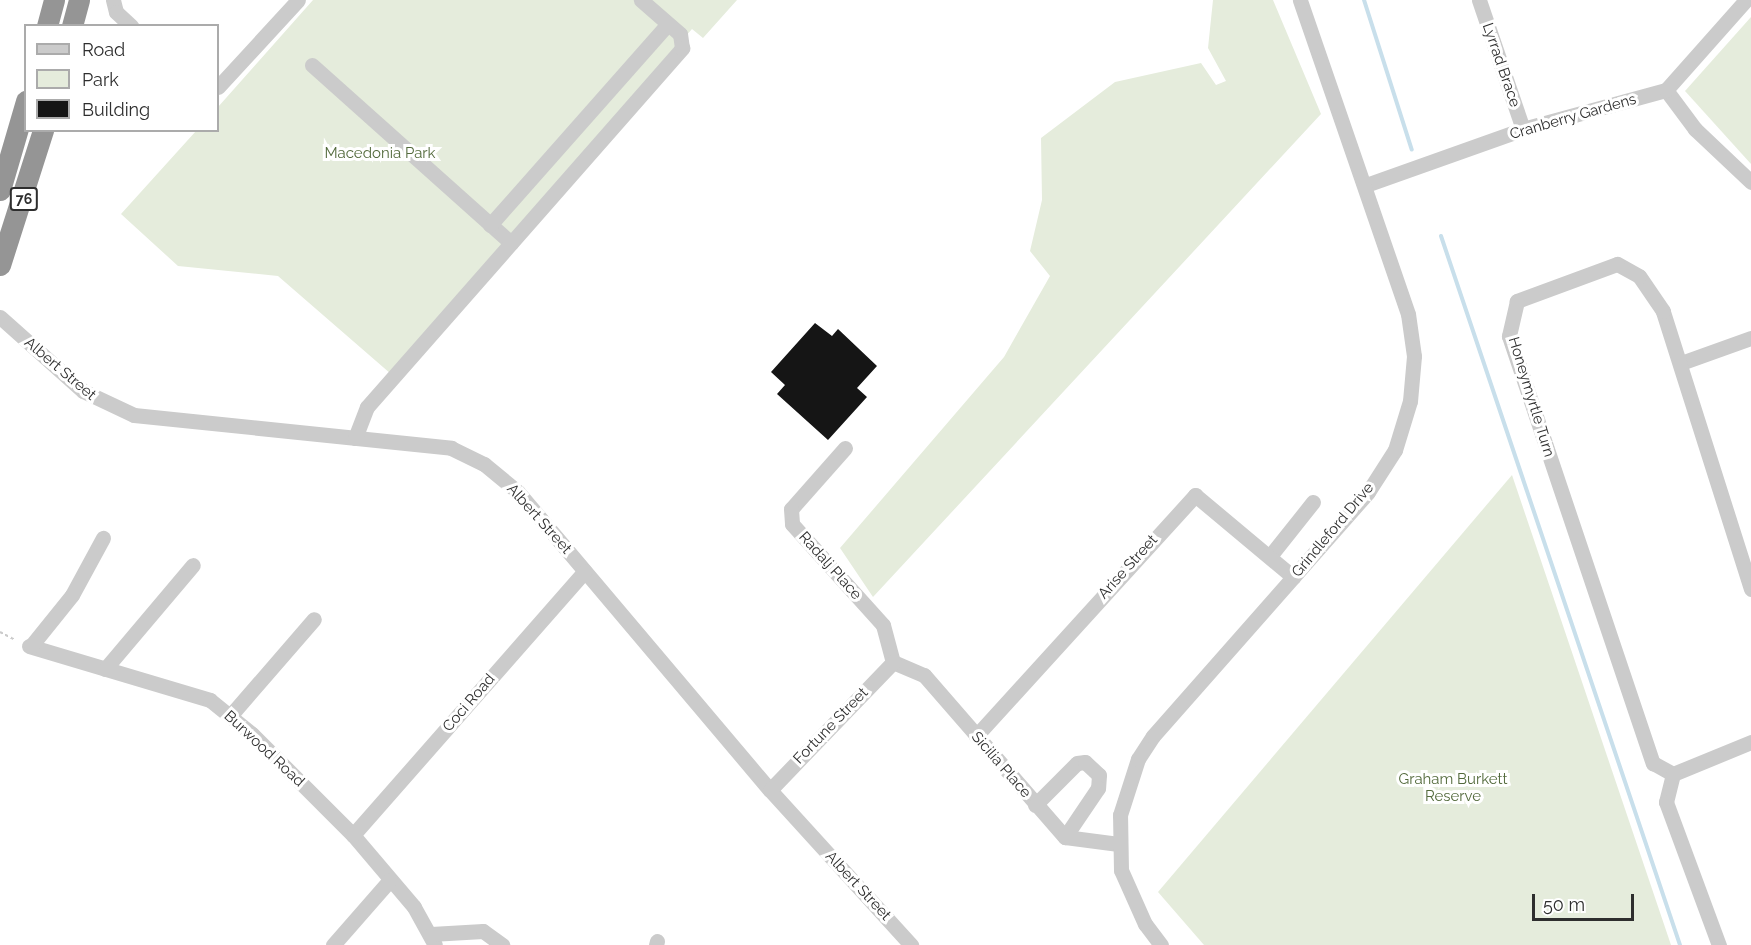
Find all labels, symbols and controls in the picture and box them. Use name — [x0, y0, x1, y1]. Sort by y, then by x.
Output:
street label: Lyrrad Brace — [1478, 21, 1524, 109]
legend — [24, 24, 219, 132]
text: Road — [82, 39, 125, 60]
text: Park — [82, 69, 119, 90]
street label: Cranberry Gardens — [1508, 90, 1638, 144]
text: Building — [82, 99, 150, 120]
park label: Macedonia Park — [324, 145, 436, 163]
road number: 76 — [9, 188, 39, 210]
street label: Albert Street — [21, 334, 99, 404]
street label: Honeymyrtle Turn — [1504, 335, 1558, 459]
street label: Grindleford Drive — [1288, 479, 1378, 581]
street label: Albert Street — [503, 480, 575, 558]
street label: Radalj Place — [795, 528, 865, 604]
street label: Arise Street — [1095, 531, 1161, 603]
street label: Coci Road — [439, 670, 499, 736]
street label: Fortune Street — [790, 684, 872, 768]
street label: Burwood Road — [220, 707, 308, 791]
street label: Sicilia Place — [967, 728, 1035, 802]
park label: Graham Burkett Reserve — [1398, 770, 1508, 805]
street label: Albert Street — [821, 848, 895, 924]
scale bar — [1535, 882, 1637, 920]
text: 50 m — [1543, 894, 1585, 915]

